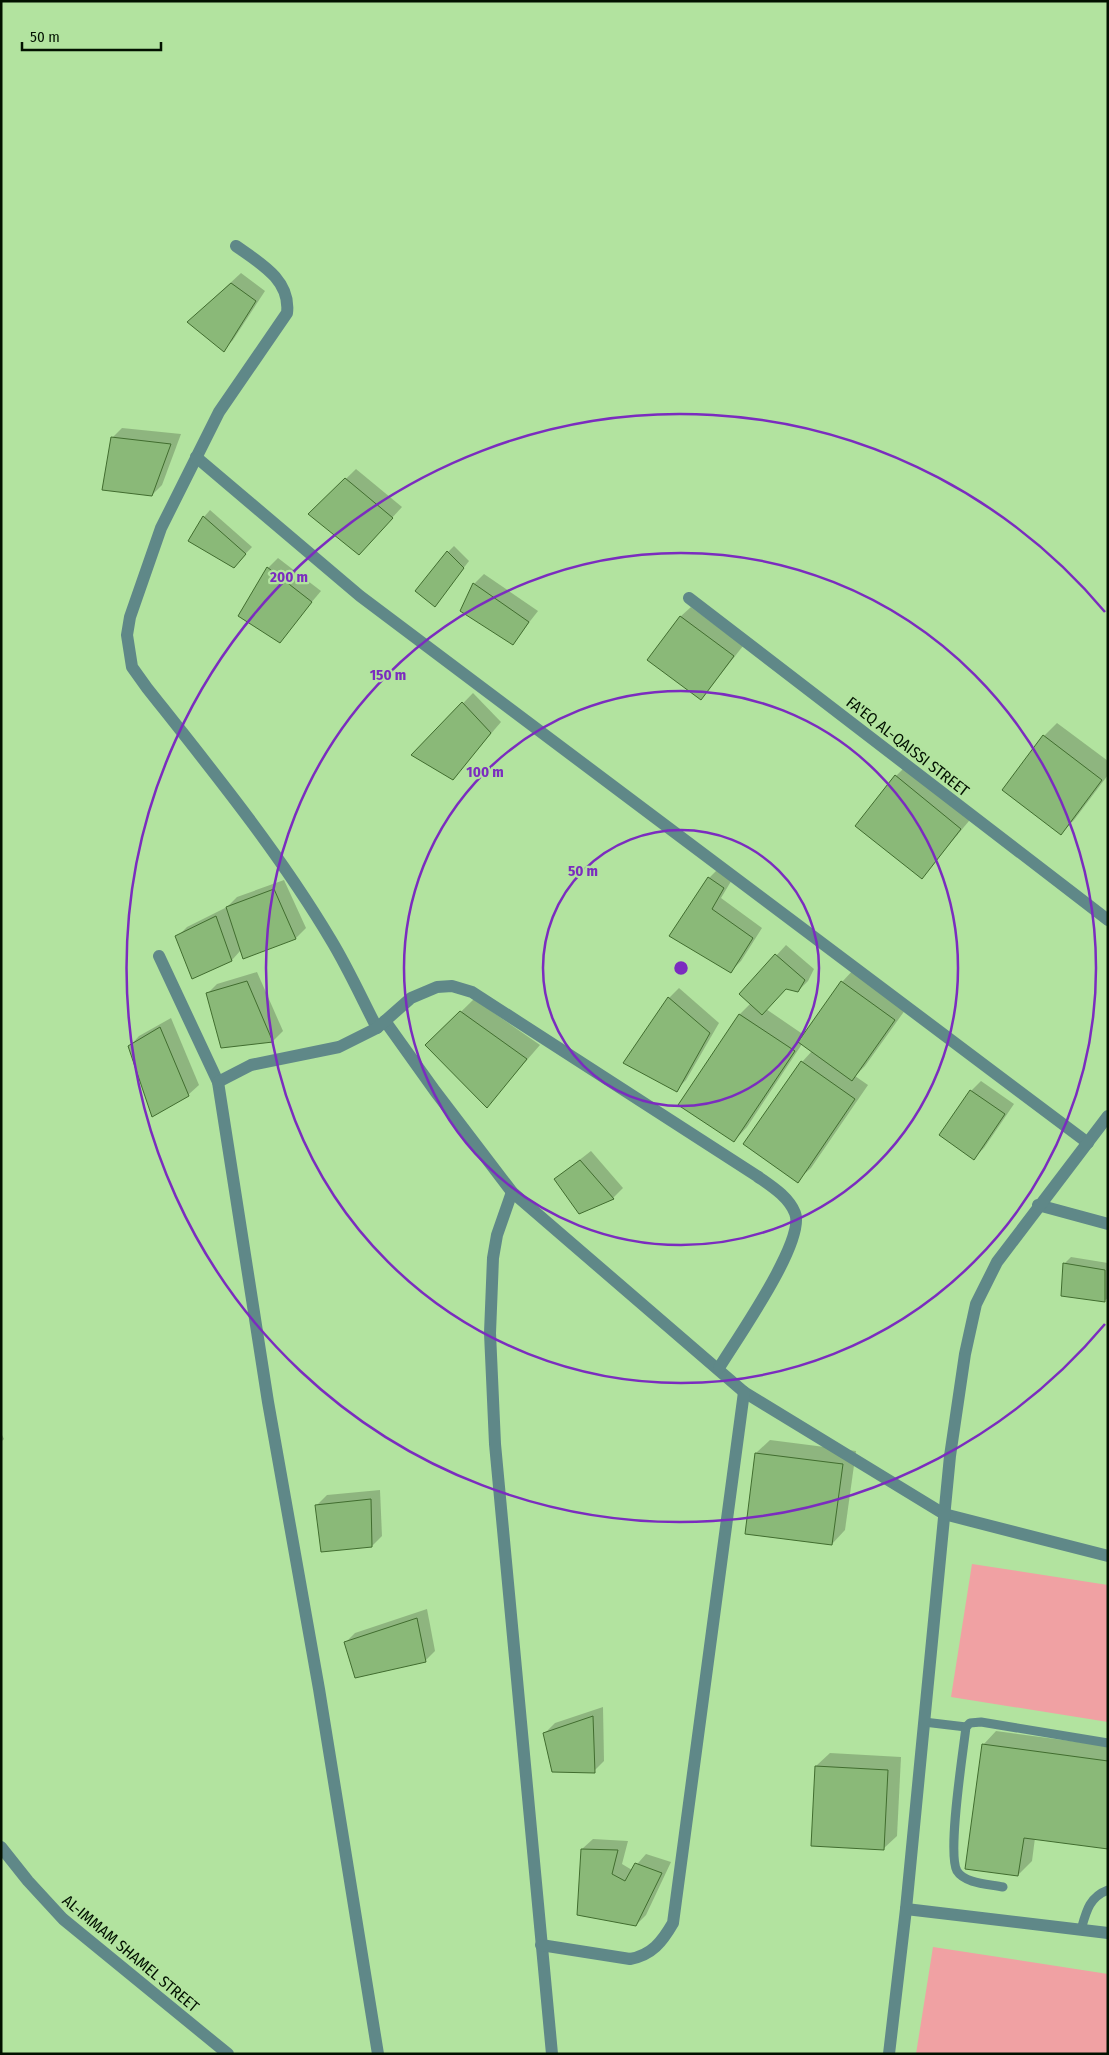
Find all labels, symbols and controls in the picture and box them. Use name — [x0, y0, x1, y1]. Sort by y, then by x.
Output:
scale bar — [22, 20, 161, 52]
text: 50 m — [30, 28, 60, 46]
text: 200 m — [269, 568, 308, 586]
text: 150 m — [370, 666, 406, 684]
street label: FA'EQ AL-QAISSI STREET — [843, 693, 973, 801]
text: 100 m — [466, 763, 504, 781]
text: 50 m — [568, 862, 598, 880]
centre of rings — [672, 959, 690, 977]
street label: AL-IMMAM SHAMEL STREET — [59, 1891, 203, 2016]

